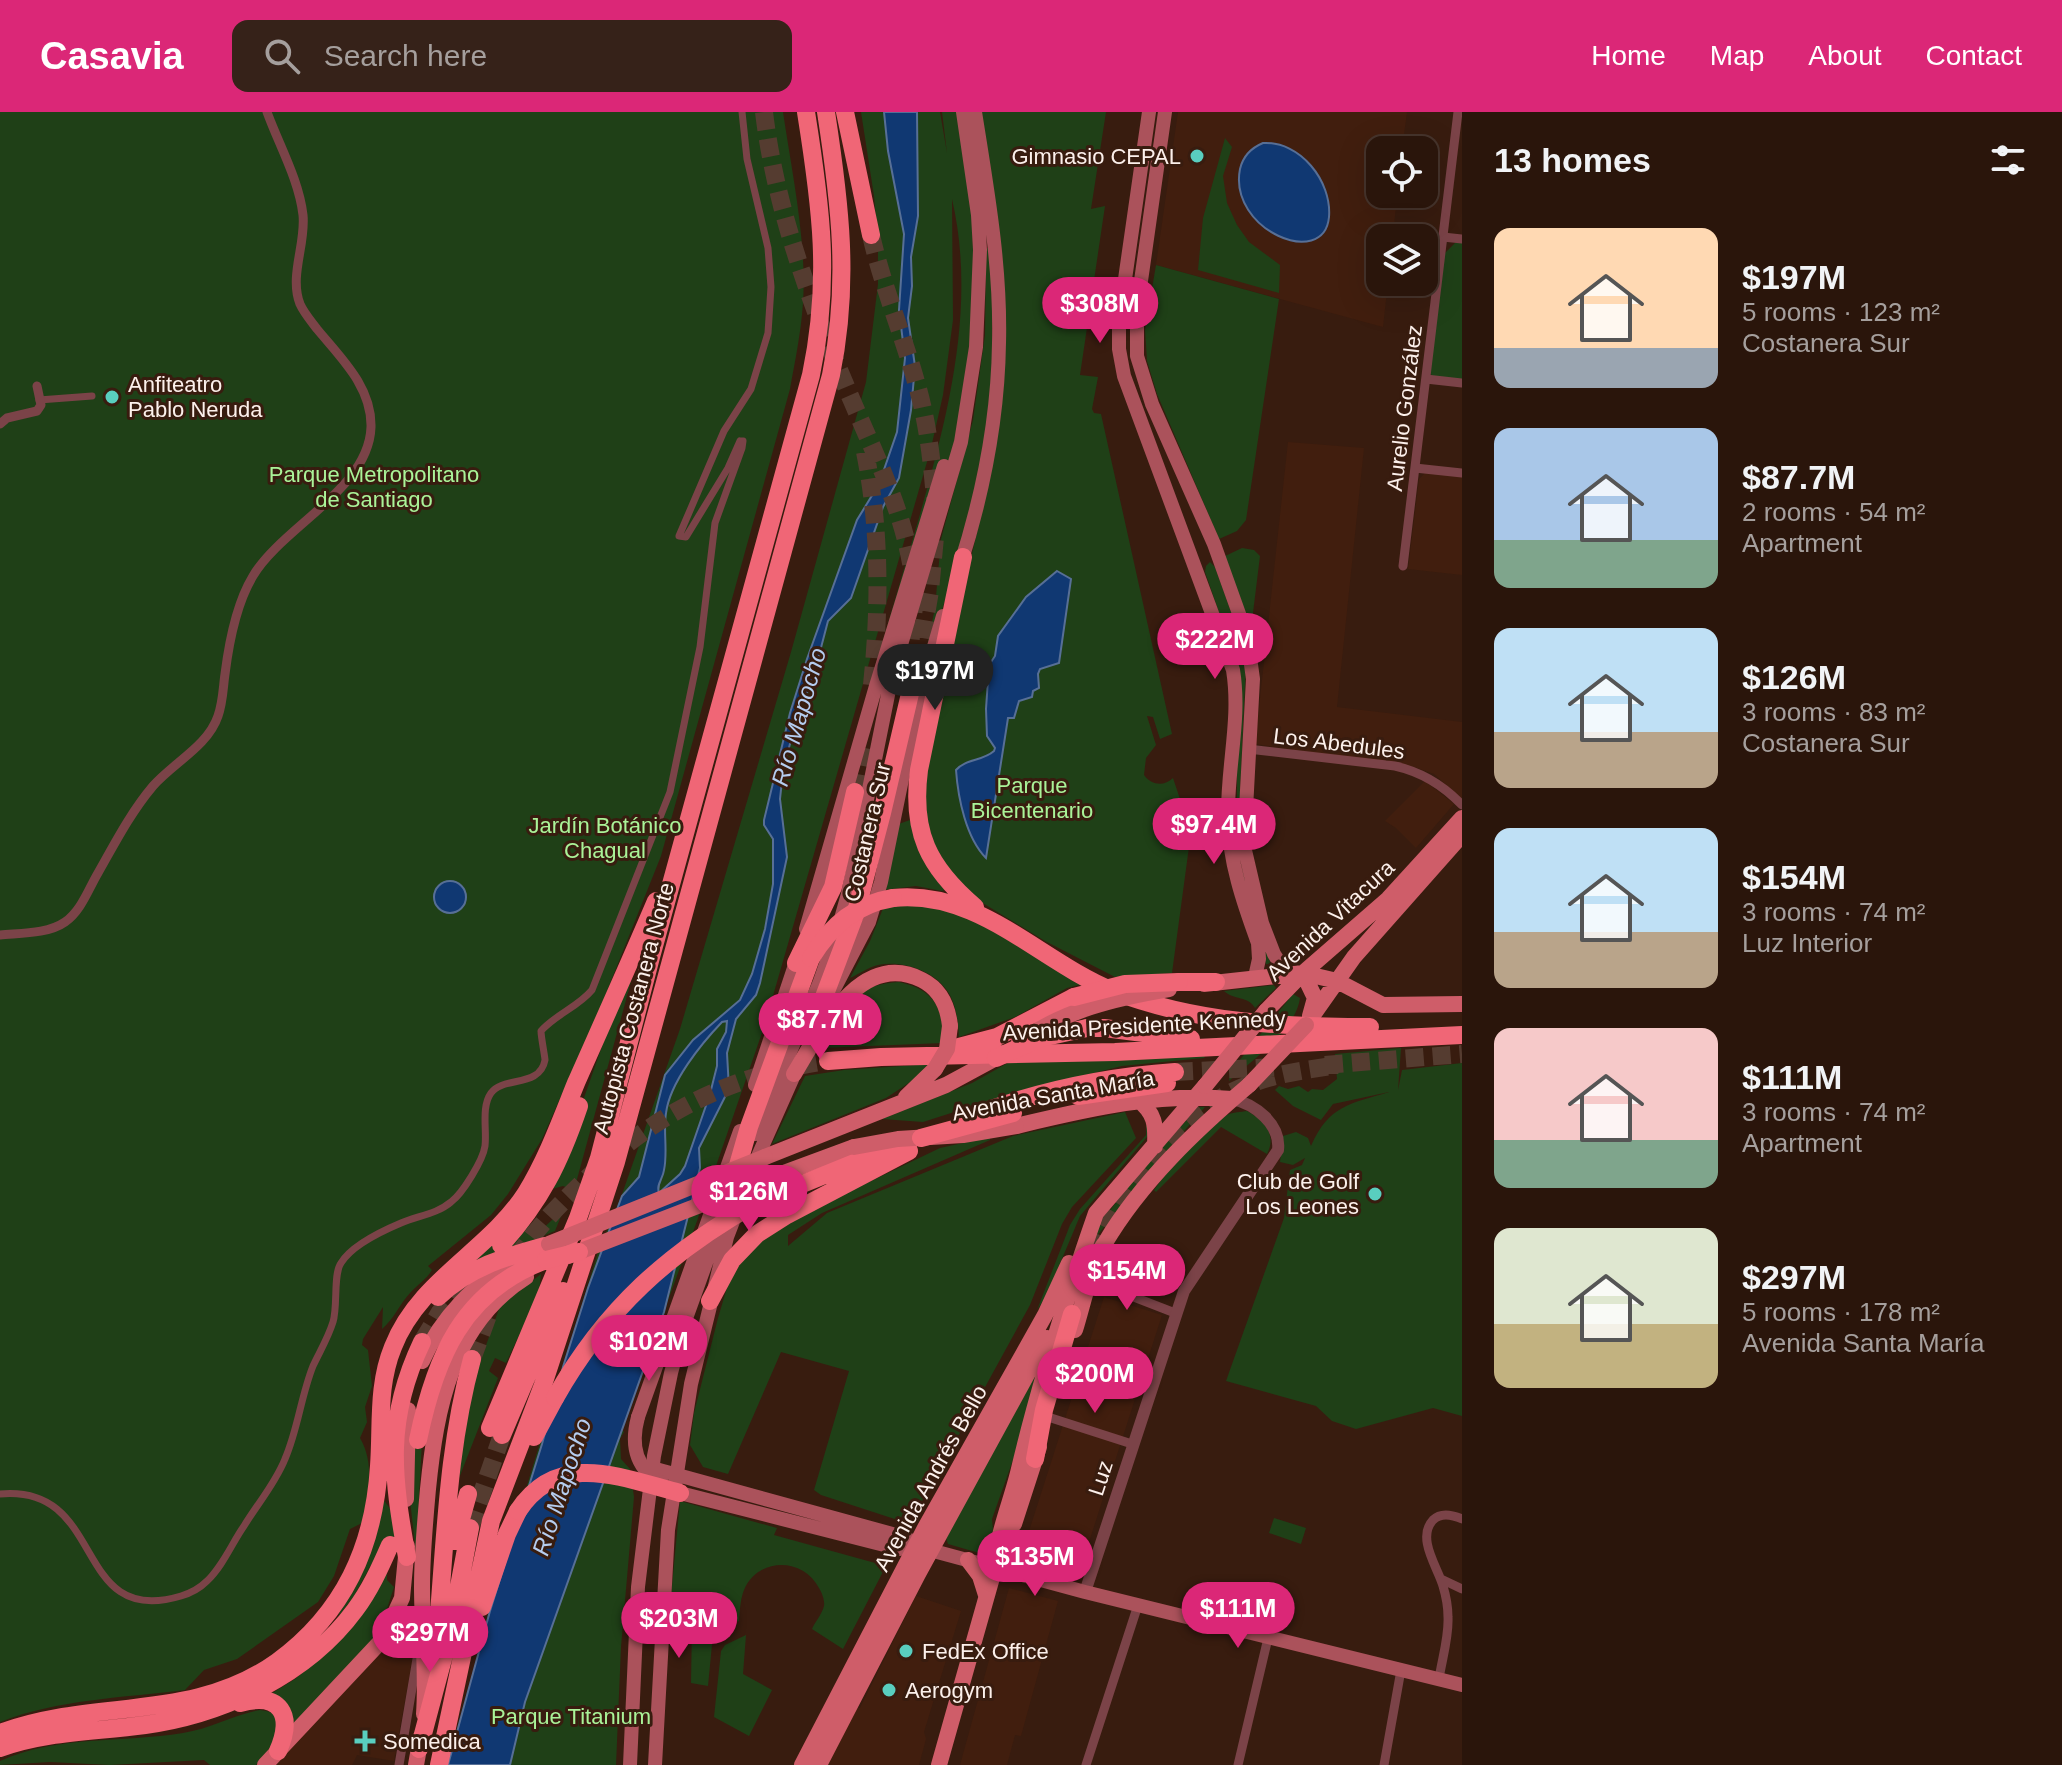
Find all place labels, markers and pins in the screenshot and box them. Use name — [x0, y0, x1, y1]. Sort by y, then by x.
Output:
place label: Gimnasio CEPAL — [1011, 144, 1181, 169]
marker: Gimnasio CEPAL — [1188, 147, 1206, 165]
pin: $308M — [1044, 277, 1156, 345]
place label: Anfiteatro Pablo Neruda — [128, 372, 263, 422]
marker: Anfiteatro Pablo Neruda — [103, 388, 121, 406]
pin: $222M — [1159, 613, 1271, 681]
pin: $197M — [879, 644, 991, 712]
pin: $97.4M — [1149, 798, 1279, 866]
pin: $87.7M — [755, 993, 885, 1061]
pin: $126M — [693, 1165, 805, 1233]
place label: Club de Golf Los Leones — [1237, 1169, 1360, 1219]
marker: Club de Golf Los Leones — [1366, 1185, 1384, 1203]
pin: $154M — [1071, 1244, 1183, 1312]
pin: $102M — [593, 1315, 705, 1383]
pin: $200M — [1039, 1347, 1151, 1415]
pin: $135M — [979, 1530, 1091, 1598]
pin: $111M — [1182, 1582, 1294, 1650]
pin: $203M — [623, 1592, 735, 1660]
pin: $297M — [374, 1606, 486, 1674]
place label: FedEx Office — [922, 1639, 1049, 1664]
marker: FedEx Office — [897, 1642, 915, 1660]
place label: Aerogym — [905, 1678, 993, 1703]
marker: Aerogym — [880, 1681, 898, 1699]
place label: Somedica — [383, 1729, 482, 1754]
marker: Somedica — [354, 1730, 376, 1752]

